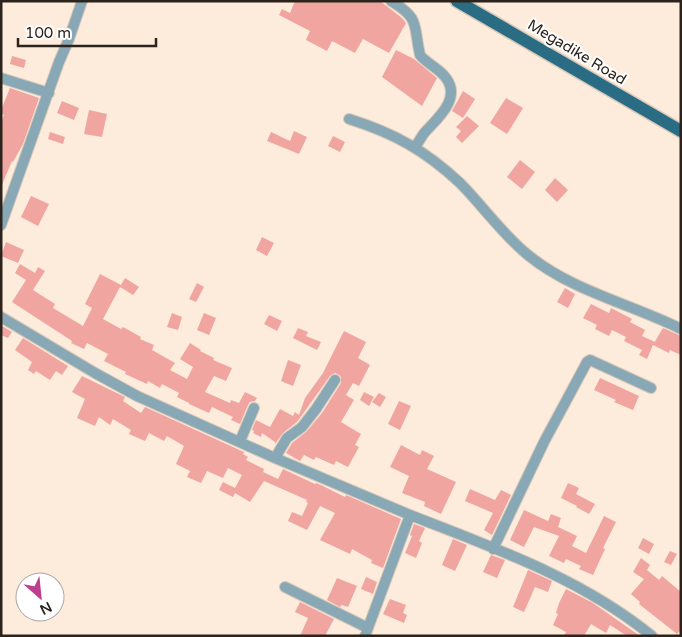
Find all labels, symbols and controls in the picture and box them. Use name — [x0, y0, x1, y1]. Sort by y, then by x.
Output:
scale bar — [18, 15, 155, 47]
street label: Megadike Road — [524, 15, 630, 89]
text: 100 m — [25, 24, 71, 42]
north arrow — [15, 572, 65, 622]
text: N — [37, 598, 55, 618]

